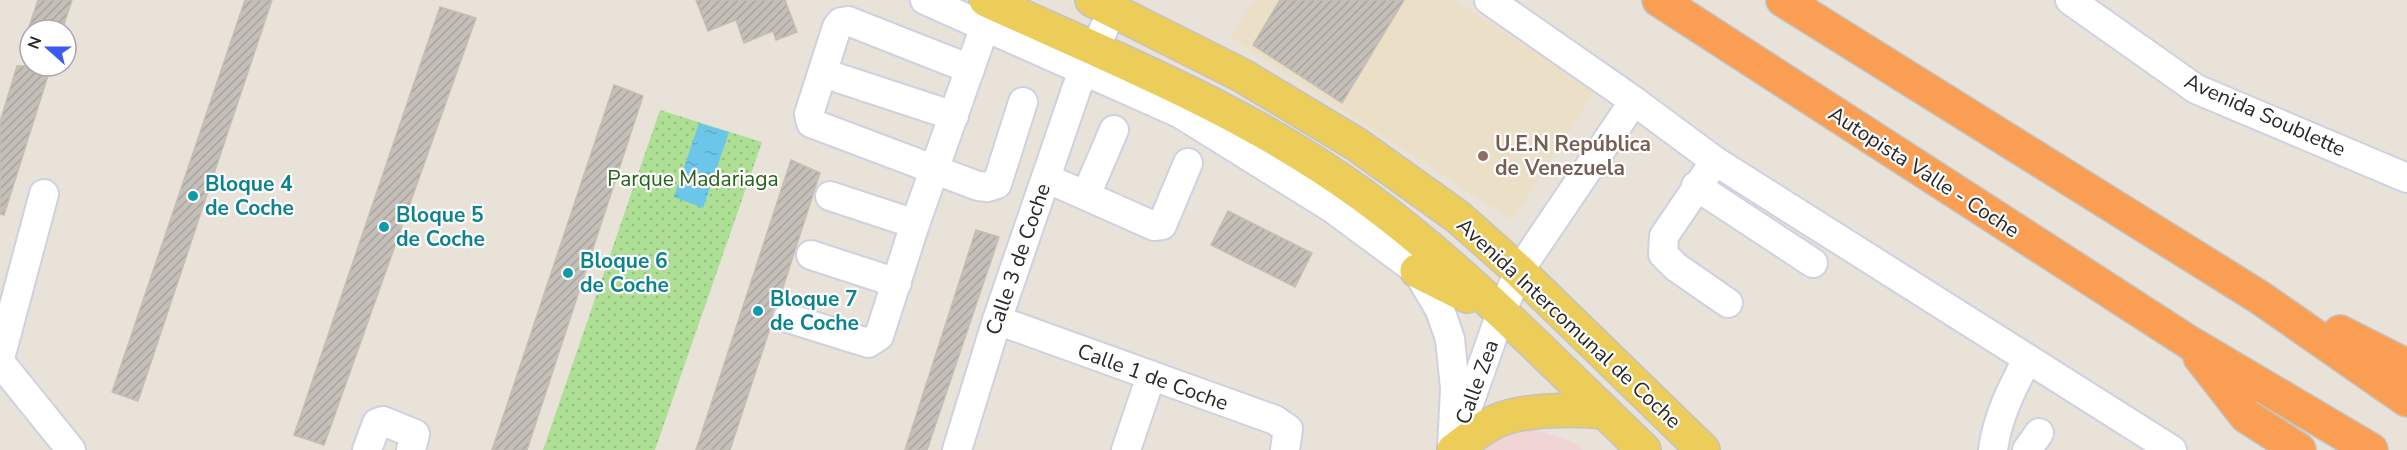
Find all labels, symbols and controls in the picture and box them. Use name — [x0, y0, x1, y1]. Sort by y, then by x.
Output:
north arrow — [18, 18, 78, 78]
text: N — [23, 33, 47, 53]
street label: Avenida Soublette — [2180, 67, 2350, 163]
street label: Autopista Valle - Coche — [1823, 100, 2025, 244]
place label: U.E.N República de Venezuela — [1495, 130, 1651, 182]
marker: U.E.N República de Venezuela — [1476, 149, 1490, 163]
park label: Parque Madariaga — [607, 165, 779, 193]
place label: Bloque 4 de Coche — [205, 170, 294, 222]
street label: Calle 3 de Coche — [979, 179, 1057, 339]
marker: Bloque 4 de Coche — [186, 189, 200, 203]
place label: Bloque 5 de Coche — [396, 201, 485, 253]
street label: Avenida Intercomunal de Coche — [1451, 211, 1687, 435]
marker: Bloque 5 de Coche — [377, 220, 391, 234]
place label: Bloque 6 de Coche — [580, 247, 669, 299]
marker: Bloque 6 de Coche — [561, 266, 575, 280]
place label: Bloque 7 de Coche — [770, 285, 859, 337]
marker: Bloque 7 de Coche — [751, 304, 765, 318]
street label: Calle Zea — [1449, 336, 1505, 428]
street label: Calle 1 de Coche — [1074, 337, 1232, 417]

